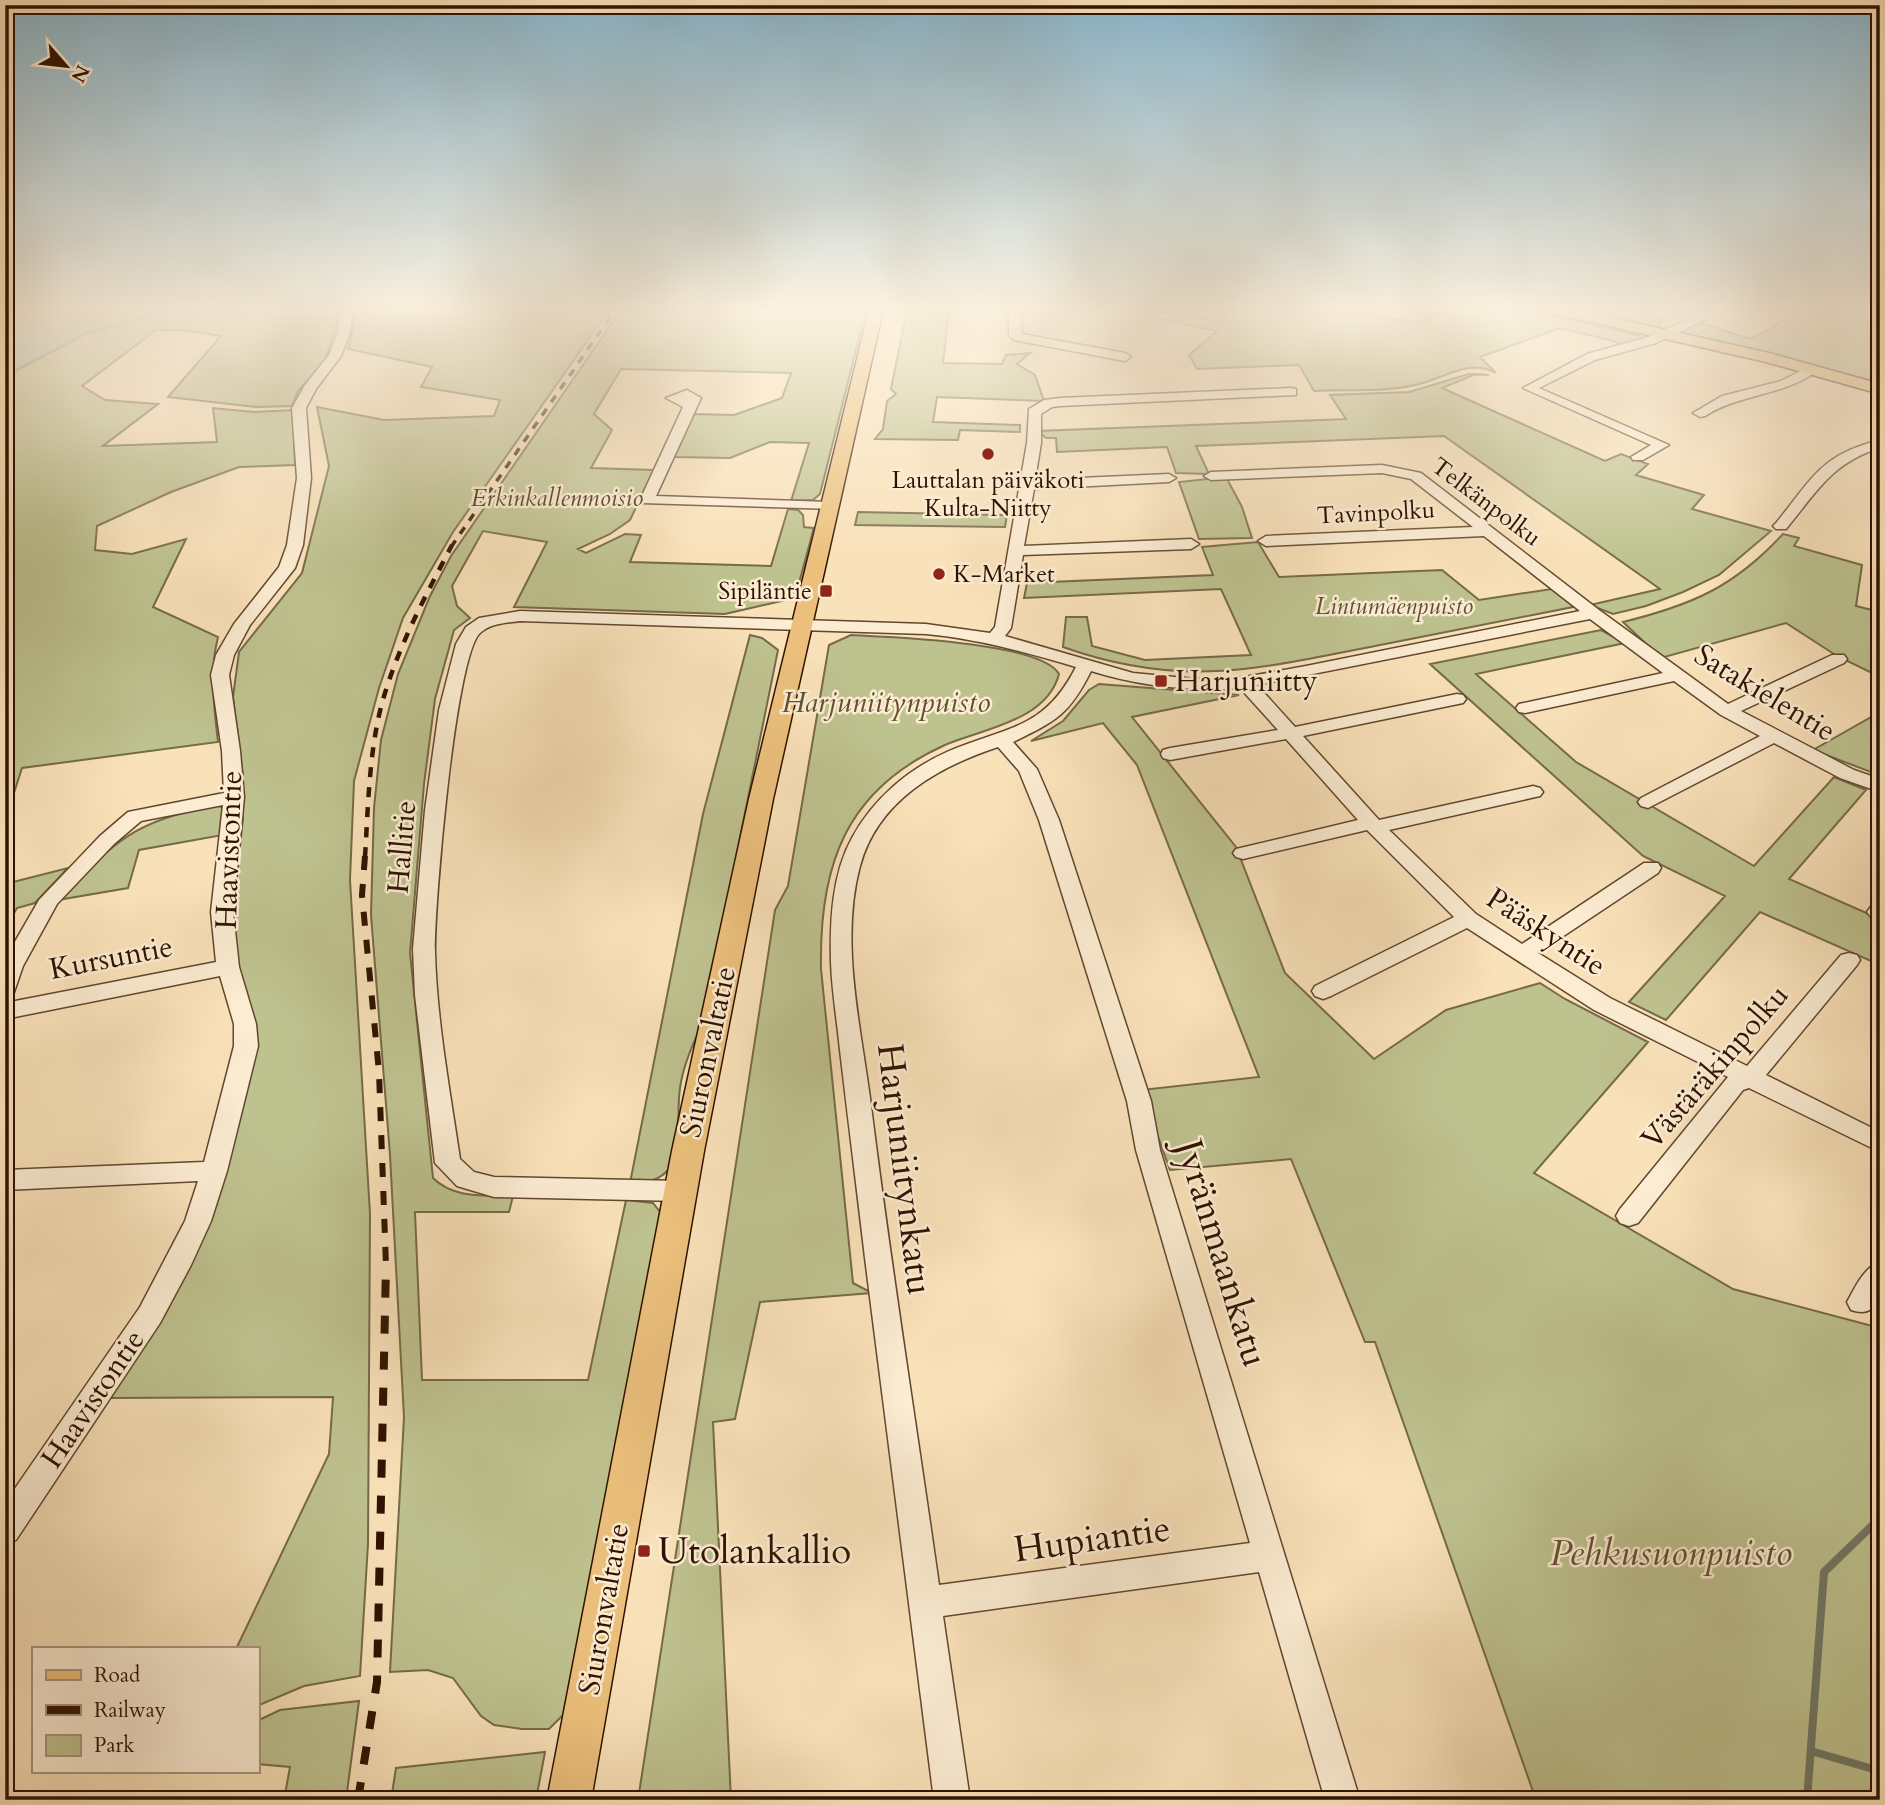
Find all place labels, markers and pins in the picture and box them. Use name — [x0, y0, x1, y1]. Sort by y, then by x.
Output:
marker: Lauttalan päiväkoti Kulta-Niitty — [980, 446, 996, 462]
place label: Lauttalan päiväkoti Kulta-Niitty — [891, 464, 1085, 525]
place label: K-Market — [953, 558, 1055, 591]
marker: K-Market — [931, 566, 947, 582]
place label: Sipiläntie — [718, 575, 812, 608]
marker: Sipiläntie — [818, 583, 834, 599]
place label: Harjuniitty — [1175, 661, 1318, 702]
marker: Harjuniitty — [1153, 673, 1169, 689]
place label: Utolankallio — [658, 1526, 851, 1576]
marker: Utolankallio — [636, 1543, 652, 1559]

